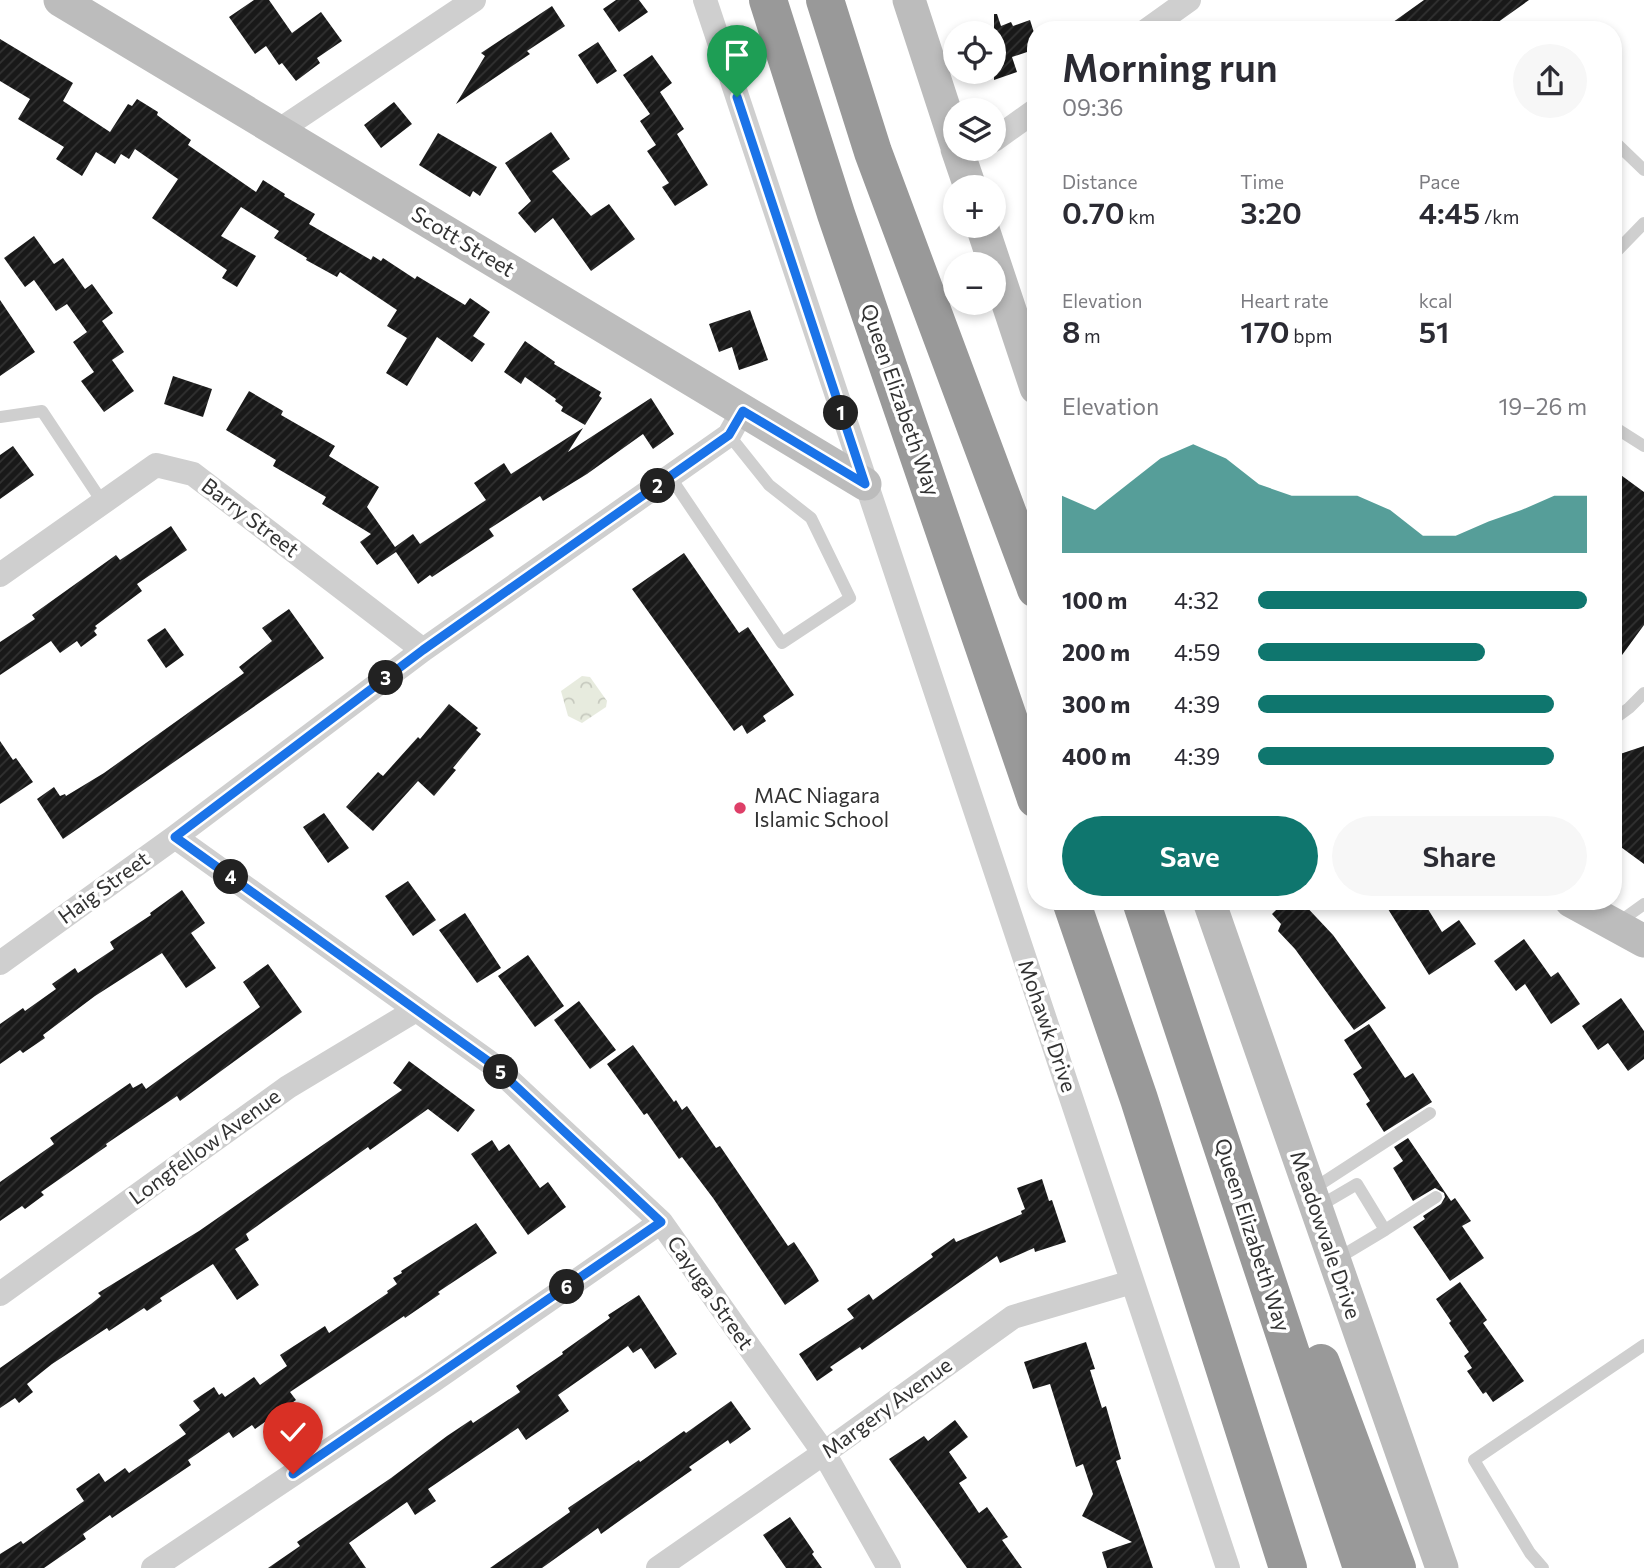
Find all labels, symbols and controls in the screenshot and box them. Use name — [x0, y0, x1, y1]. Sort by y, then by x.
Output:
map controls — [943, 21, 1006, 315]
button: locate — [943, 21, 1006, 84]
pin — [707, 25, 767, 97]
icon: arrive — [718, 36, 756, 74]
text: Morning run — [1062, 43, 1278, 90]
button: share — [1513, 44, 1587, 118]
text: 09:36 — [1062, 93, 1123, 121]
button: layers — [943, 98, 1006, 161]
text: Distance — [1062, 170, 1138, 193]
text: Time — [1240, 170, 1284, 193]
text: Pace — [1419, 170, 1460, 193]
button: + — [943, 175, 1006, 238]
text: 0.70 — [1062, 193, 1125, 230]
text: 3:20 — [1240, 193, 1302, 230]
text: 4:45 — [1419, 193, 1480, 230]
street label: Scott Street — [408, 200, 520, 281]
text: km — [1125, 205, 1155, 228]
text: /km — [1480, 205, 1519, 228]
button: − — [943, 252, 1006, 315]
text: Elevation — [1062, 289, 1142, 312]
text: Heart rate — [1240, 289, 1329, 312]
text: kcal — [1419, 289, 1453, 312]
street label: Queen Elizabeth Way — [857, 300, 946, 499]
text: 8 — [1062, 312, 1080, 349]
text: 170 — [1240, 312, 1290, 349]
text: 51 — [1419, 312, 1449, 349]
text: m — [1080, 324, 1101, 347]
text: bpm — [1290, 324, 1332, 347]
text: Elevation — [1062, 392, 1159, 420]
text: 19–26 m — [1499, 392, 1587, 420]
pin: 1 — [824, 396, 858, 430]
text: 1 — [836, 401, 845, 424]
pin: 2 — [640, 468, 676, 504]
street label: Barry Street — [197, 472, 305, 562]
text: 2 — [652, 474, 663, 497]
text: 100 m — [1062, 586, 1127, 614]
text: 4:32 — [1174, 586, 1219, 614]
text: 200 m — [1062, 638, 1130, 666]
text: 4:59 — [1174, 638, 1220, 666]
pin: 3 — [368, 660, 404, 696]
text: 3 — [380, 666, 391, 689]
text: 300 m — [1062, 690, 1130, 718]
text: 4:39 — [1174, 690, 1220, 718]
text: 400 m — [1062, 742, 1131, 770]
text: 4:39 — [1174, 742, 1220, 770]
place label: MAC Niagara Islamic School — [754, 782, 889, 831]
marker: MAC Niagara Islamic School — [732, 800, 748, 816]
button: Save — [1062, 816, 1318, 896]
button: Share — [1332, 816, 1587, 896]
street label: Haig Street — [53, 845, 154, 928]
pin: 4 — [214, 860, 248, 894]
text: 4 — [225, 865, 236, 888]
street label: Mohawk Drive — [1014, 956, 1083, 1095]
pin: 5 — [484, 1054, 518, 1090]
text: 5 — [495, 1060, 506, 1083]
street label: Longfellow Avenue — [124, 1083, 284, 1209]
street label: Queen Elizabeth Way — [1210, 1135, 1297, 1334]
street label: Meadowvale Drive — [1286, 1147, 1367, 1322]
street label: Cayuga Street — [663, 1230, 760, 1354]
pin: 6 — [550, 1270, 584, 1304]
text: 6 — [561, 1275, 572, 1298]
street label: Margery Avenue — [816, 1351, 956, 1462]
pin — [263, 1402, 323, 1474]
icon: check — [274, 1413, 312, 1451]

